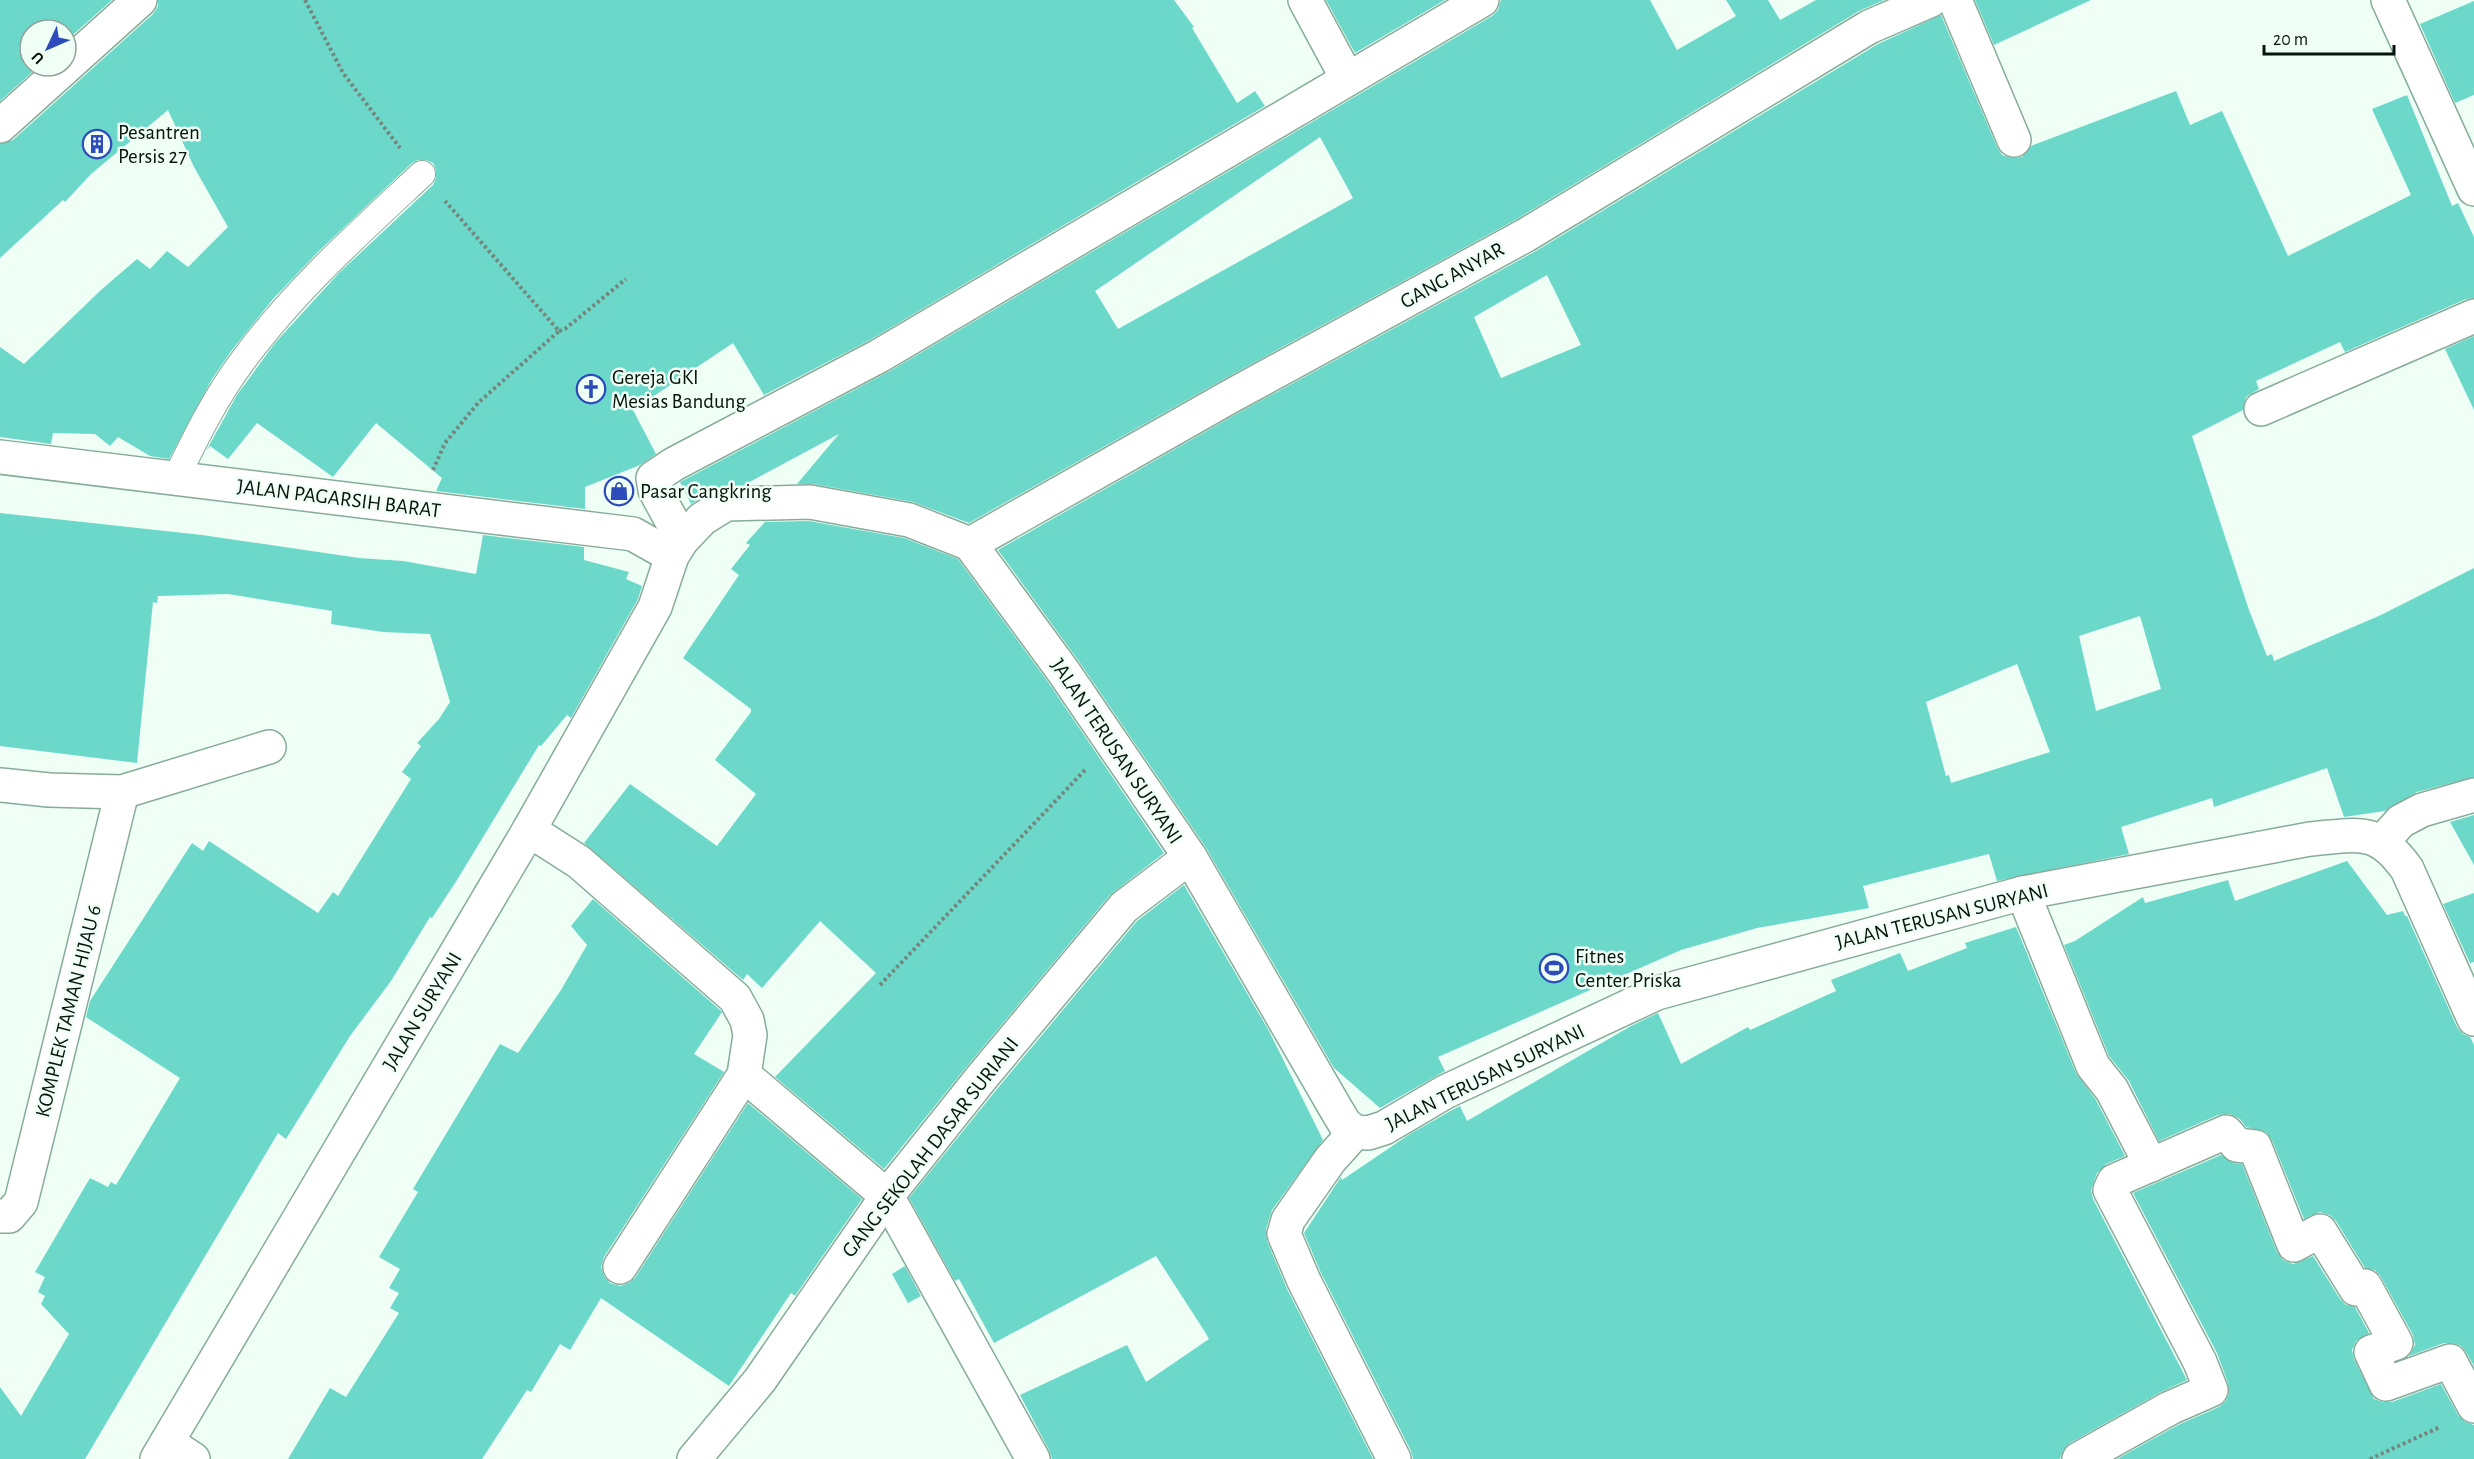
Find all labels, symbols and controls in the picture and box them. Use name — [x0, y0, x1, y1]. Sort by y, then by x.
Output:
north arrow — [18, 18, 78, 78]
scale bar — [2264, 18, 2394, 56]
text: 20 m — [2273, 31, 2308, 49]
text: U — [29, 48, 47, 67]
place label: Pesantren Persis 27 — [118, 122, 200, 167]
building icon: Pesantren Persis 27 — [81, 128, 113, 160]
street label: GANG ANYAR — [1397, 238, 1508, 313]
place label: Gereja GKI Mesias Bandung — [612, 367, 746, 412]
church icon: Gereja GKI Mesias Bandung — [575, 373, 607, 405]
shop icon: Pasar Cangkring — [603, 475, 635, 507]
street label: JALAN PAGARSIH BARAT — [236, 476, 442, 521]
place label: Pasar Cangkring — [640, 481, 772, 502]
street label: JALAN TERUSAN SURYANI — [1047, 655, 1186, 848]
street label: JALAN TERUSAN SURYANI — [1834, 880, 2051, 953]
street label: KOMPLEK TAMAN HIJAU 6 — [32, 903, 105, 1120]
place label: Fitnes Center Priska — [1575, 946, 1682, 991]
street label: JALAN SURYANI — [379, 949, 466, 1074]
sports icon: Fitnes Center Priska — [1538, 952, 1570, 984]
street label: JALAN TERUSAN SURYANI — [1383, 1020, 1588, 1135]
street label: GANG SEKOLAH DASAR SURIANI — [838, 1033, 1023, 1261]

